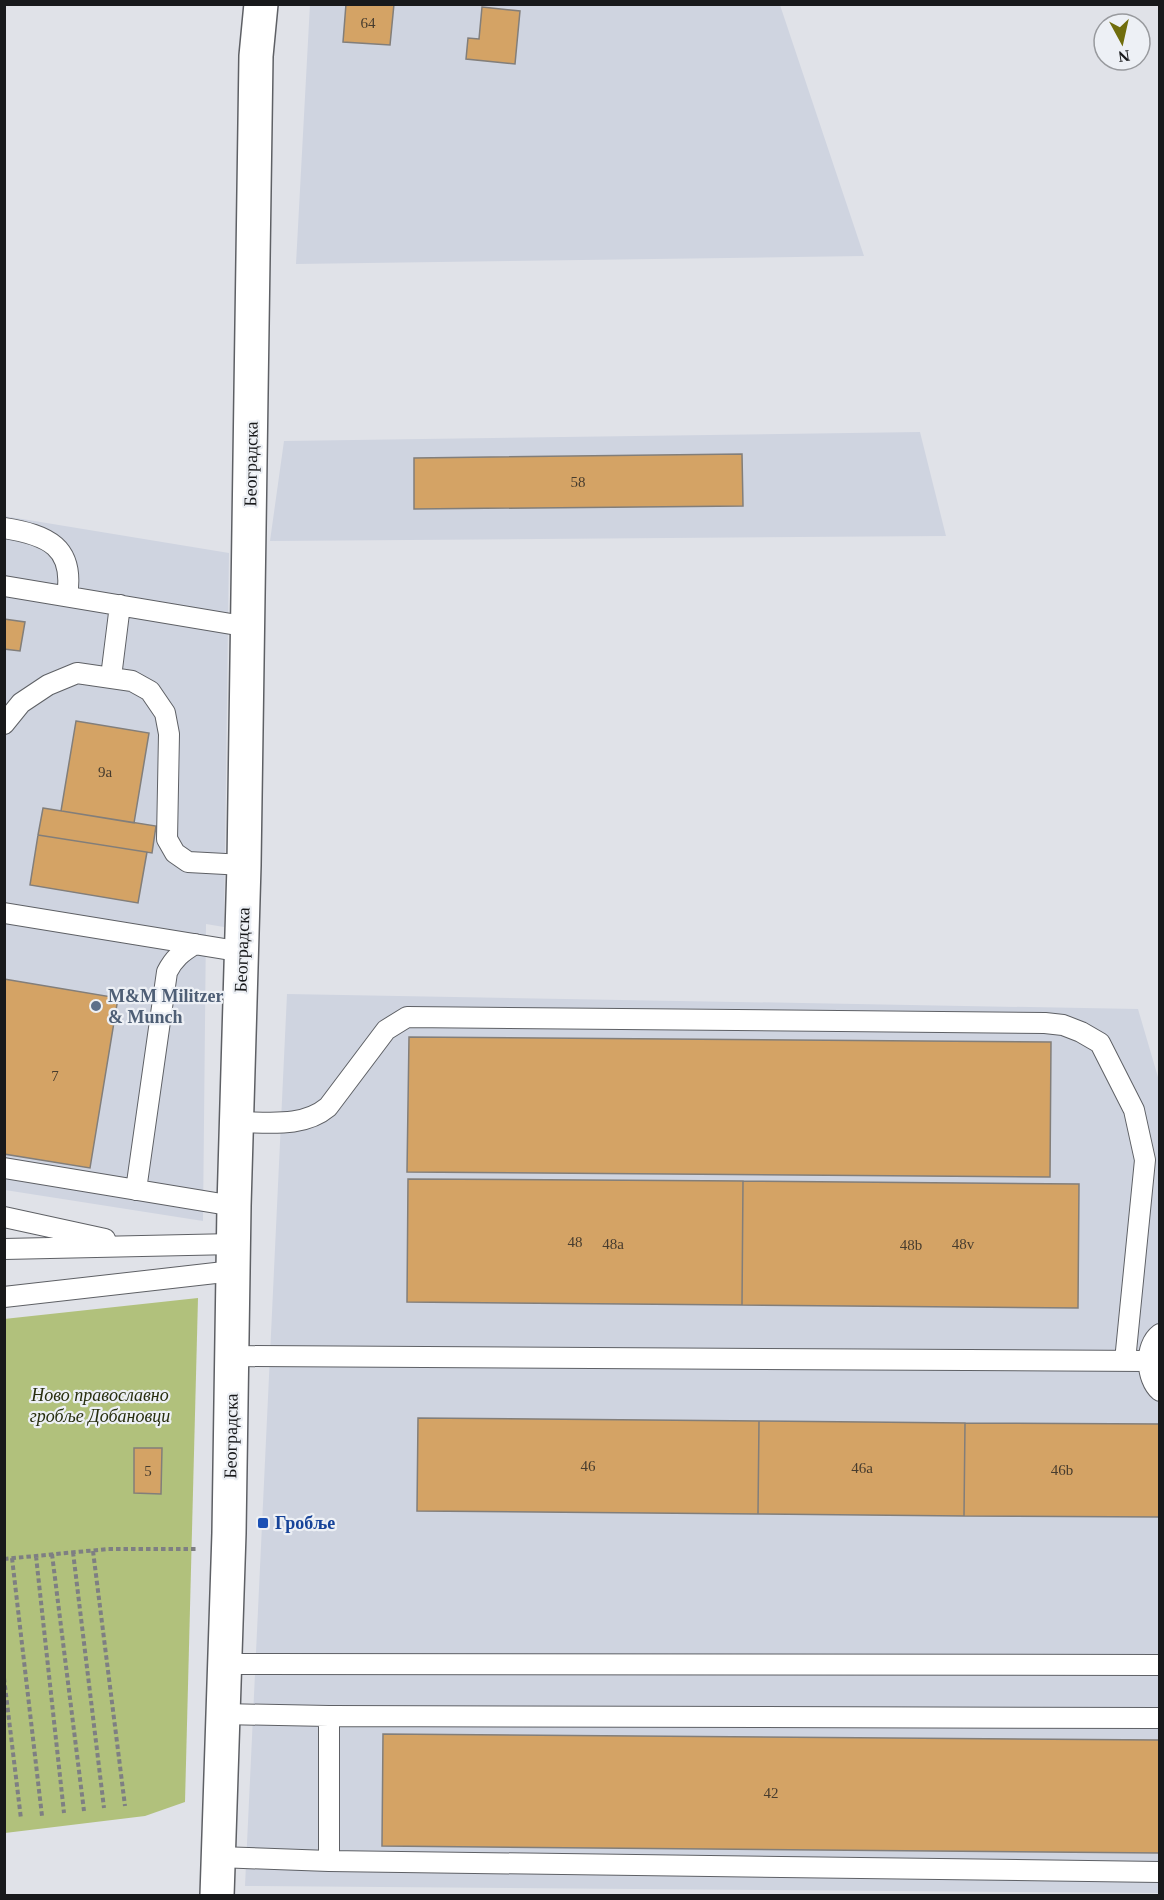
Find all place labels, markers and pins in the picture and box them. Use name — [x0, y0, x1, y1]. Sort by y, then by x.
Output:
place label: M&M Militzer & Munch — [108, 986, 223, 1027]
marker: M&M Militzer & Munch — [89, 999, 103, 1013]
place label: Гробље — [275, 1513, 335, 1533]
marker: Гробље — [256, 1516, 270, 1530]

